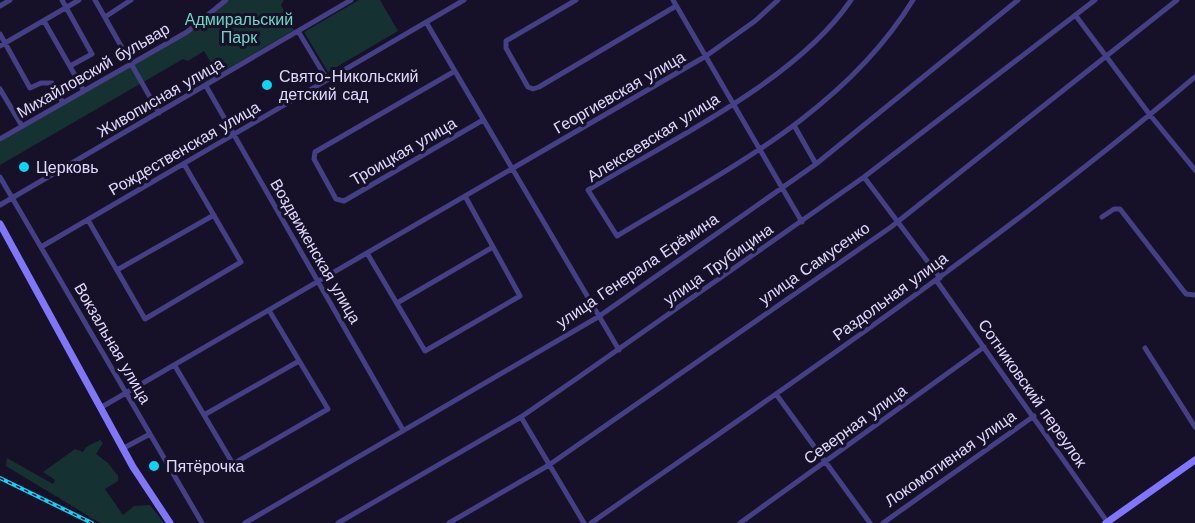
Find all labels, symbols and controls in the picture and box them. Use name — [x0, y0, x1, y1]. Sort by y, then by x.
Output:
park label: Адмиральский Парк — [185, 10, 293, 47]
street label: Михайловский бульвар — [13, 19, 173, 122]
street label: Георгиевская улица — [550, 47, 688, 138]
street label: Живописная улица — [94, 54, 227, 141]
place label: Свято-Никольский детский сад — [279, 67, 419, 104]
marker: Свято-Никольский детский сад — [260, 78, 274, 92]
street label: Алексеевская улица — [584, 89, 723, 186]
street label: Рождественская улица — [105, 97, 263, 200]
street label: Троицкая улица — [347, 113, 460, 189]
place label: Церковь — [36, 158, 99, 177]
marker: Церковь — [17, 160, 31, 174]
street label: Воздвиженская улица — [266, 176, 365, 327]
street label: улица Генерала Ерёмина — [553, 209, 722, 332]
street label: улица Самусенко — [755, 218, 873, 309]
street label: улица Трубицина — [660, 220, 777, 309]
street label: Раздольная улица — [829, 248, 951, 344]
street label: Вокзальная улица — [70, 279, 155, 407]
street label: Сотниковский переулок — [974, 316, 1091, 472]
street label: Северная улица — [800, 381, 910, 468]
street label: Локомотивная улица — [881, 406, 1020, 511]
place label: Пятёрочка — [166, 457, 245, 476]
marker: Пятёрочка — [147, 459, 161, 473]

